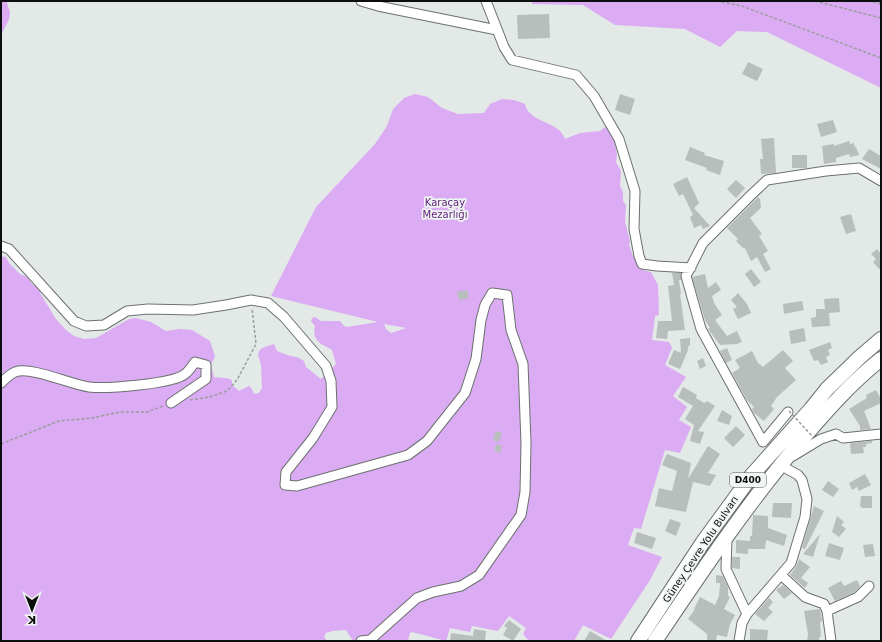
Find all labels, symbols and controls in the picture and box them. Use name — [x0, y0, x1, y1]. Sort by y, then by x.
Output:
park label: Karaçay Mezarlığı — [423, 197, 467, 220]
road number: D400 — [730, 473, 766, 487]
street label: Güney Çevre Yolu Bulvarı — [661, 494, 740, 605]
north arrow — [12, 590, 52, 630]
text: K — [27, 613, 36, 626]

